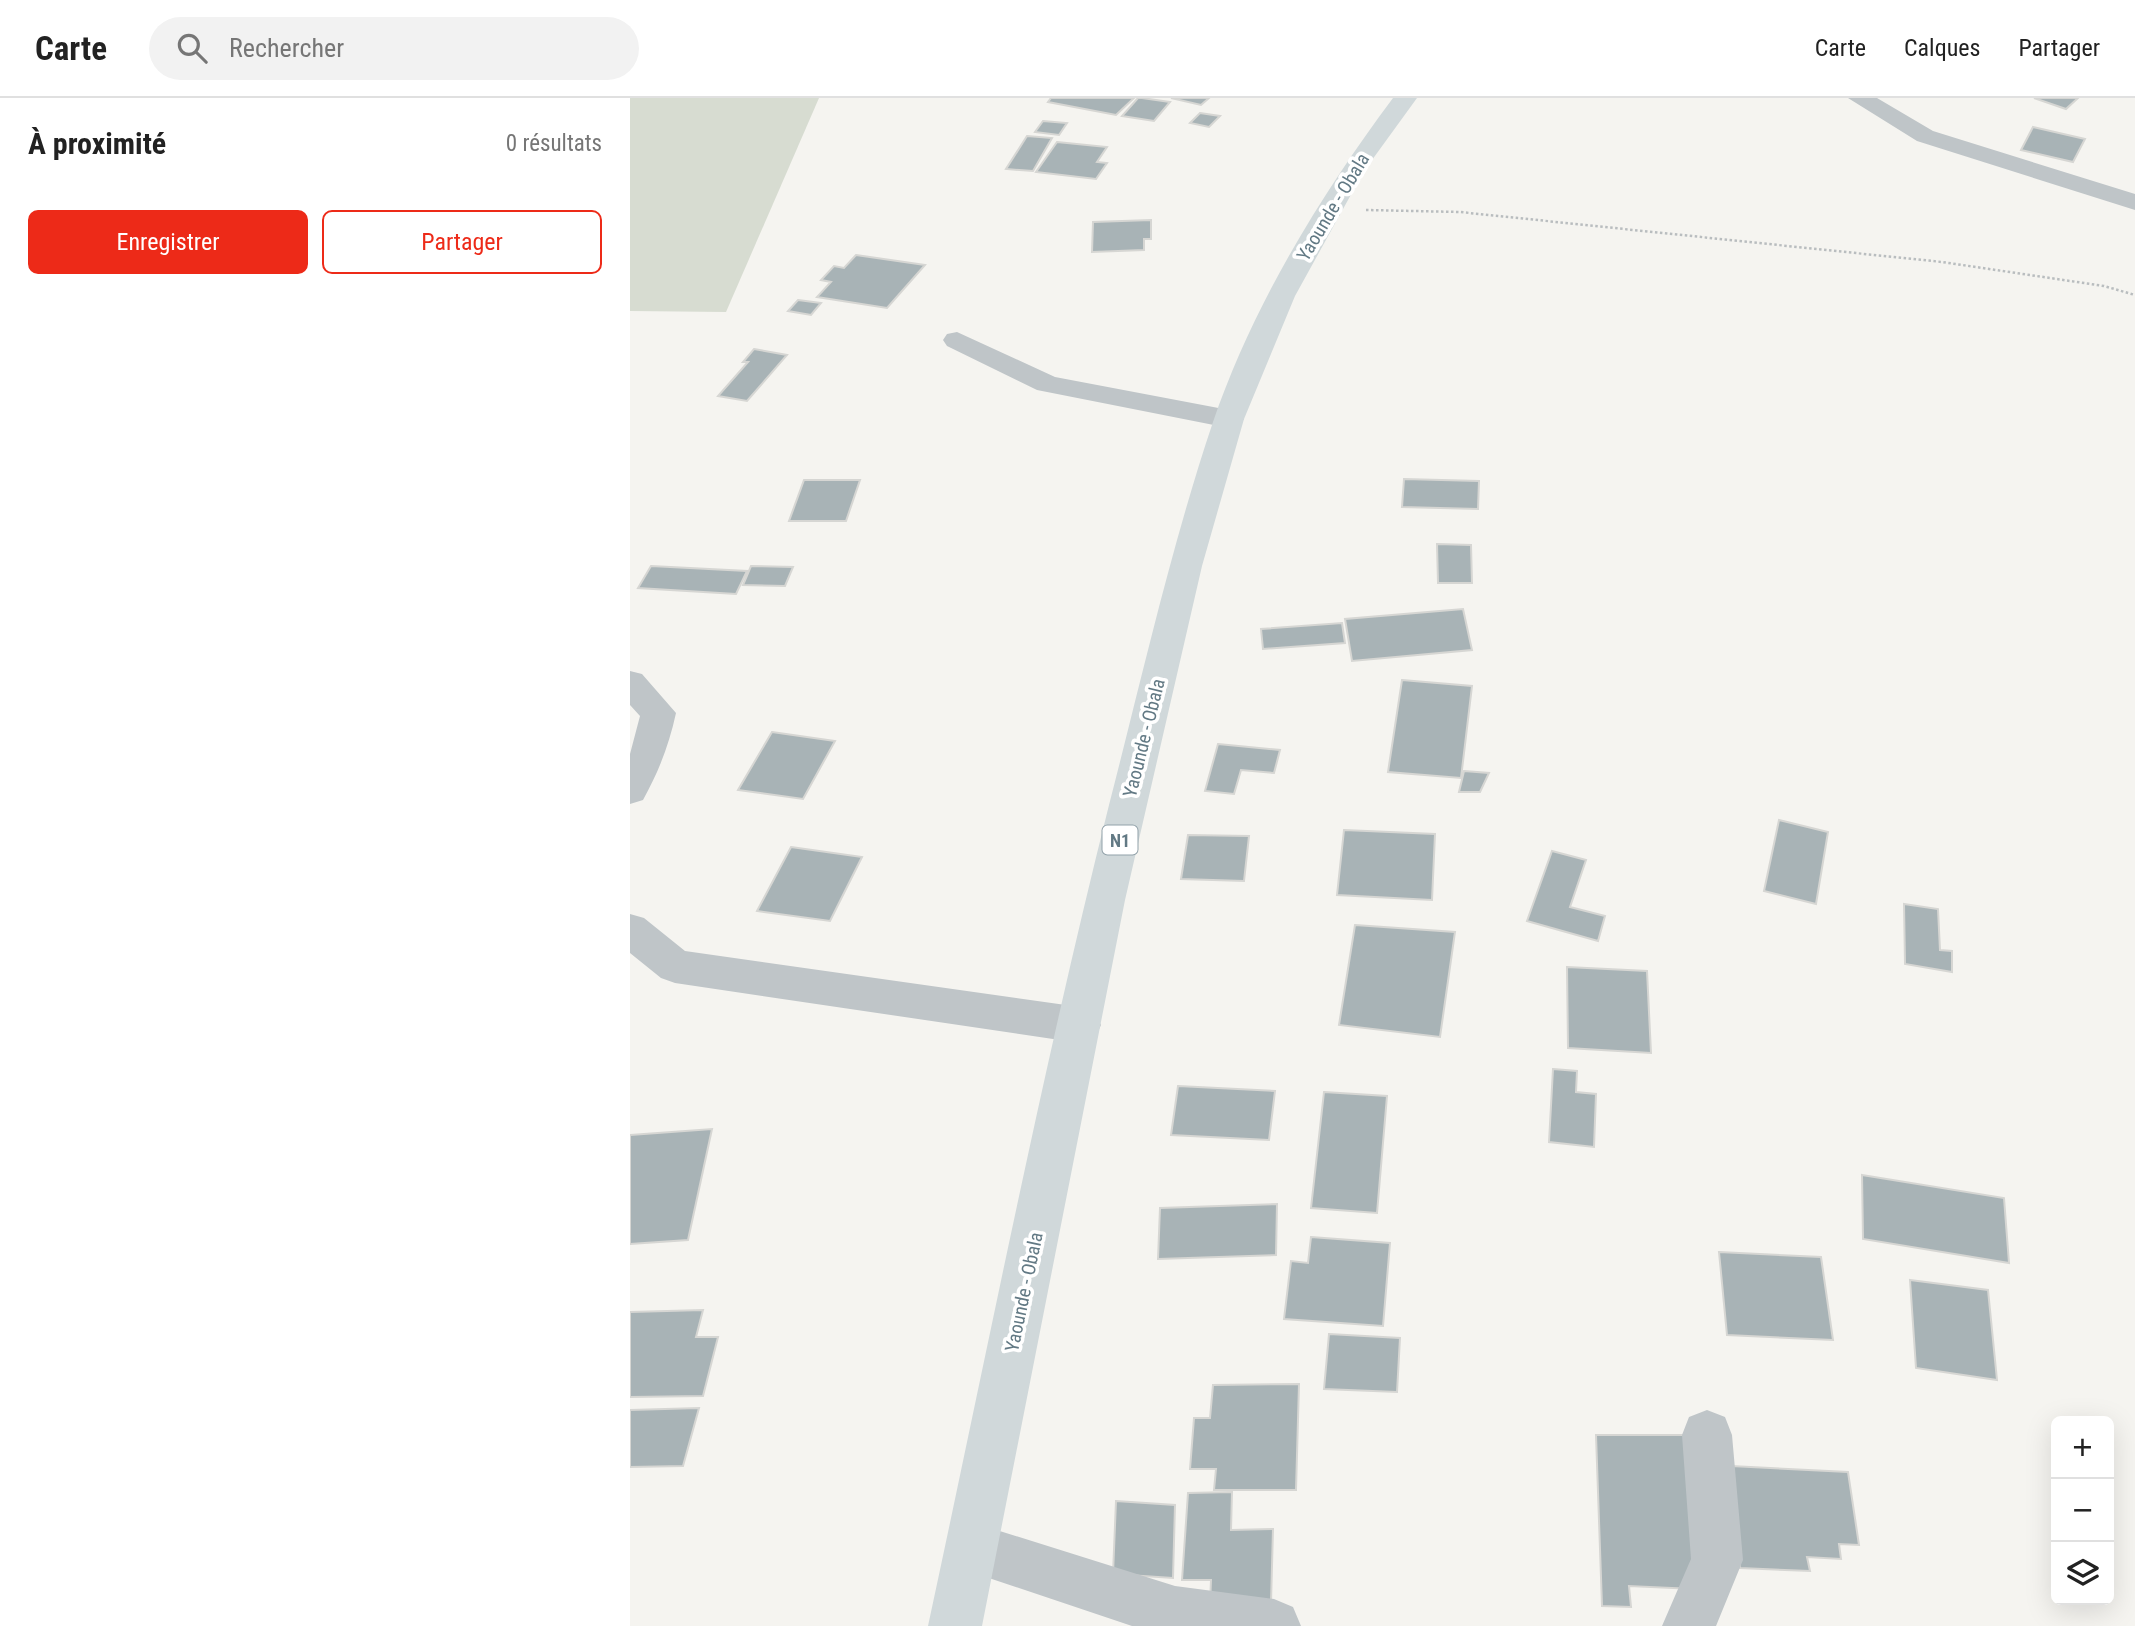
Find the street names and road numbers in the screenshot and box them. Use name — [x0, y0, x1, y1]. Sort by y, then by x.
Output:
street label: Yaounde - Obala — [1292, 149, 1374, 265]
street label: Yaounde - Obala — [1118, 676, 1170, 800]
road number: N1 — [1102, 826, 1138, 854]
street label: Yaounde - Obala — [1000, 1230, 1048, 1354]

